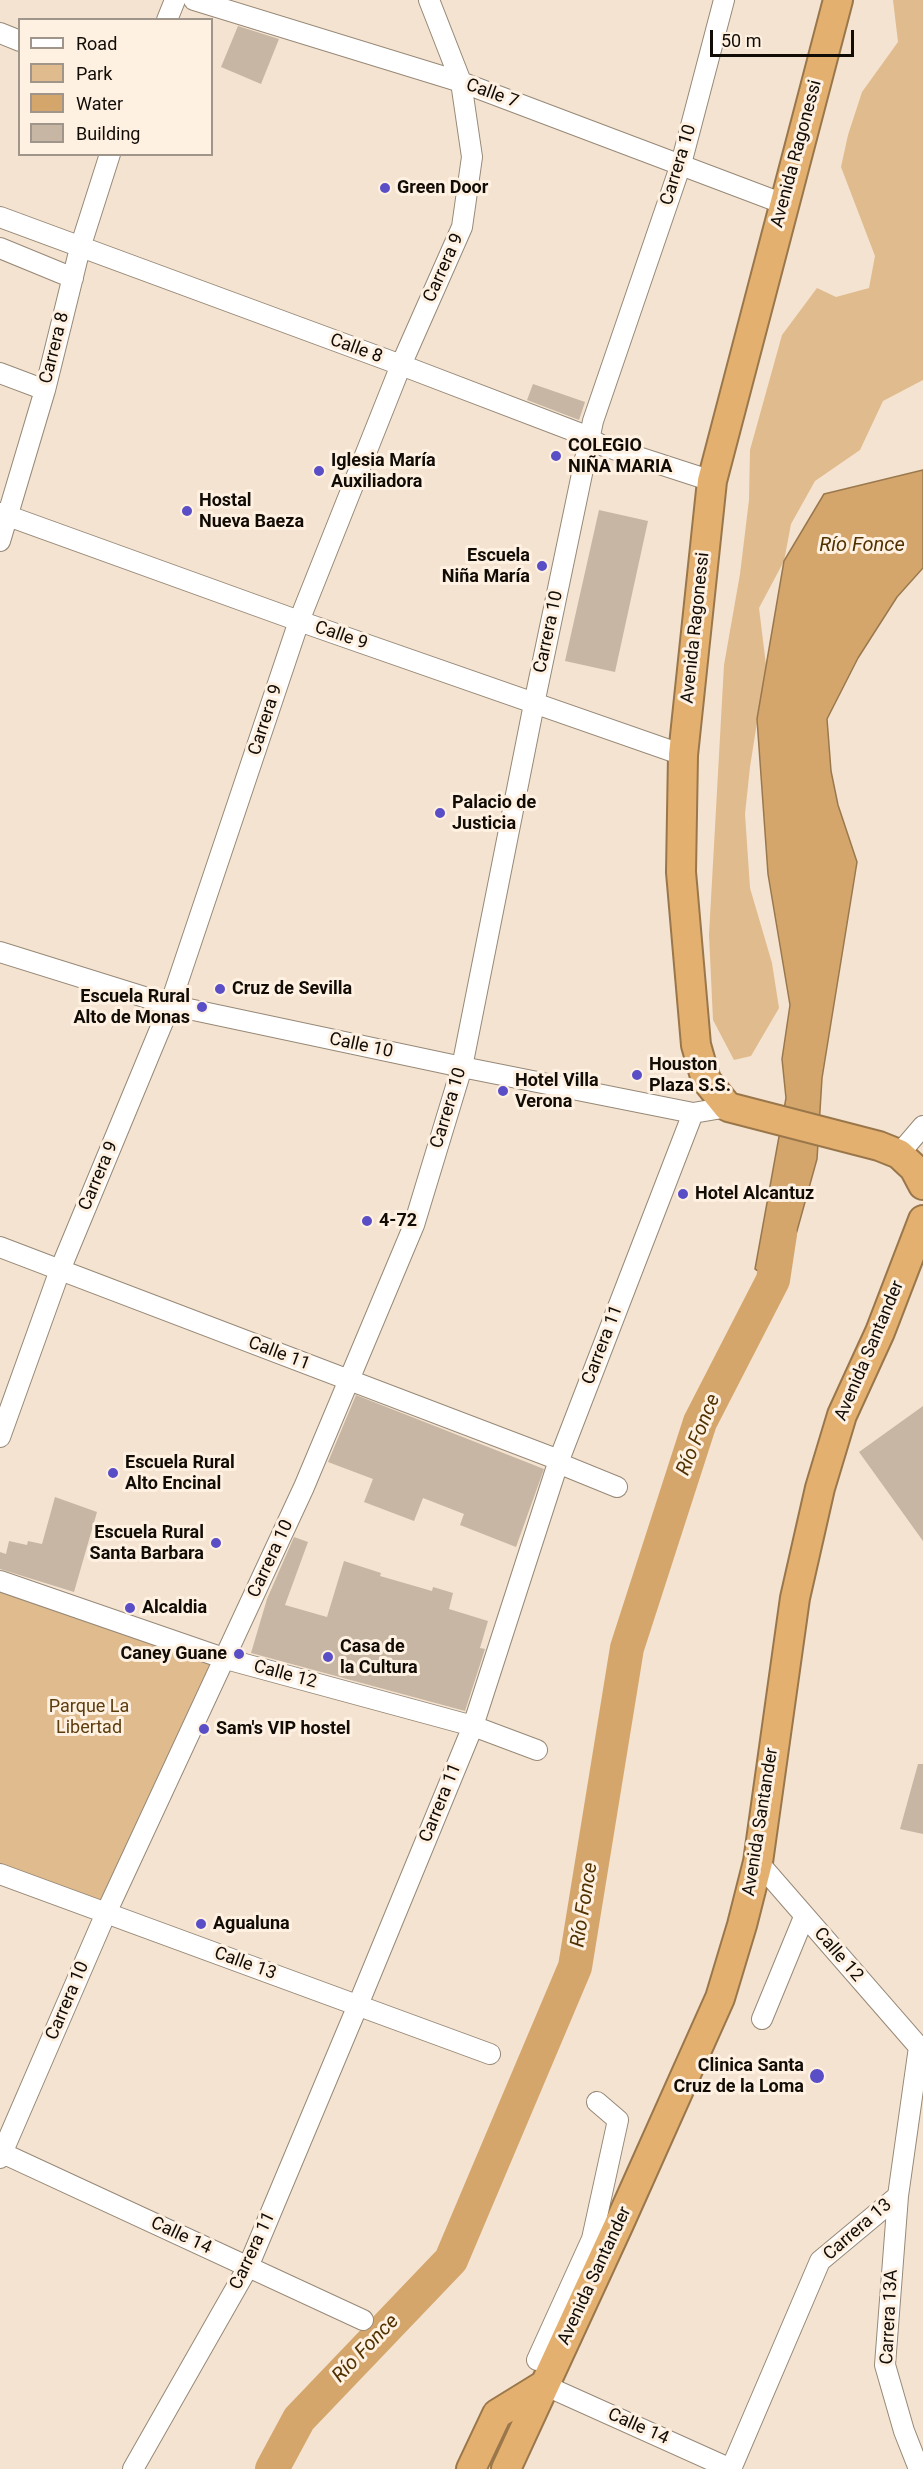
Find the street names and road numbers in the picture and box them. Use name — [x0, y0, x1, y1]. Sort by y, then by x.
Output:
street label: Calle 7 — [463, 75, 521, 113]
street label: Avenida Ragonessi — [767, 78, 827, 230]
street label: Carrera 10 — [656, 122, 702, 208]
street label: Carrera 9 — [419, 230, 469, 306]
street label: Carrera 8 — [36, 310, 74, 386]
street label: Calle 8 — [327, 330, 385, 368]
street label: Avenida Ragonessi — [677, 551, 715, 705]
street label: Carrera 10 — [530, 589, 568, 675]
street label: Calle 9 — [312, 617, 370, 655]
street label: Carrera 9 — [244, 682, 288, 758]
street label: Calle 10 — [327, 1029, 395, 1063]
street label: Carrera 10 — [426, 1065, 472, 1151]
street label: Carrera 9 — [75, 1138, 123, 1214]
street label: Avenida Santander — [831, 1278, 909, 1424]
street label: Carrera 11 — [578, 1302, 628, 1388]
street label: Calle 11 — [245, 1332, 313, 1376]
street label: Carrera 10 — [244, 1517, 298, 1601]
street label: Calle 12 — [251, 1656, 319, 1694]
street label: Avenida Santander — [739, 1746, 783, 1898]
street label: Carrera 11 — [415, 1760, 467, 1846]
street label: Calle 12 — [809, 1924, 867, 1986]
street label: Calle 13 — [211, 1943, 279, 1985]
street label: Carrera 10 — [42, 1958, 94, 2044]
street label: Carrera 13 — [819, 2195, 897, 2265]
street label: Avenida Santander — [554, 2203, 636, 2349]
street label: Carrera 11 — [226, 2209, 280, 2293]
street label: Calle 14 — [147, 2213, 215, 2259]
street label: Carrera 13A — [877, 2269, 903, 2365]
street label: Calle 14 — [604, 2404, 672, 2450]

